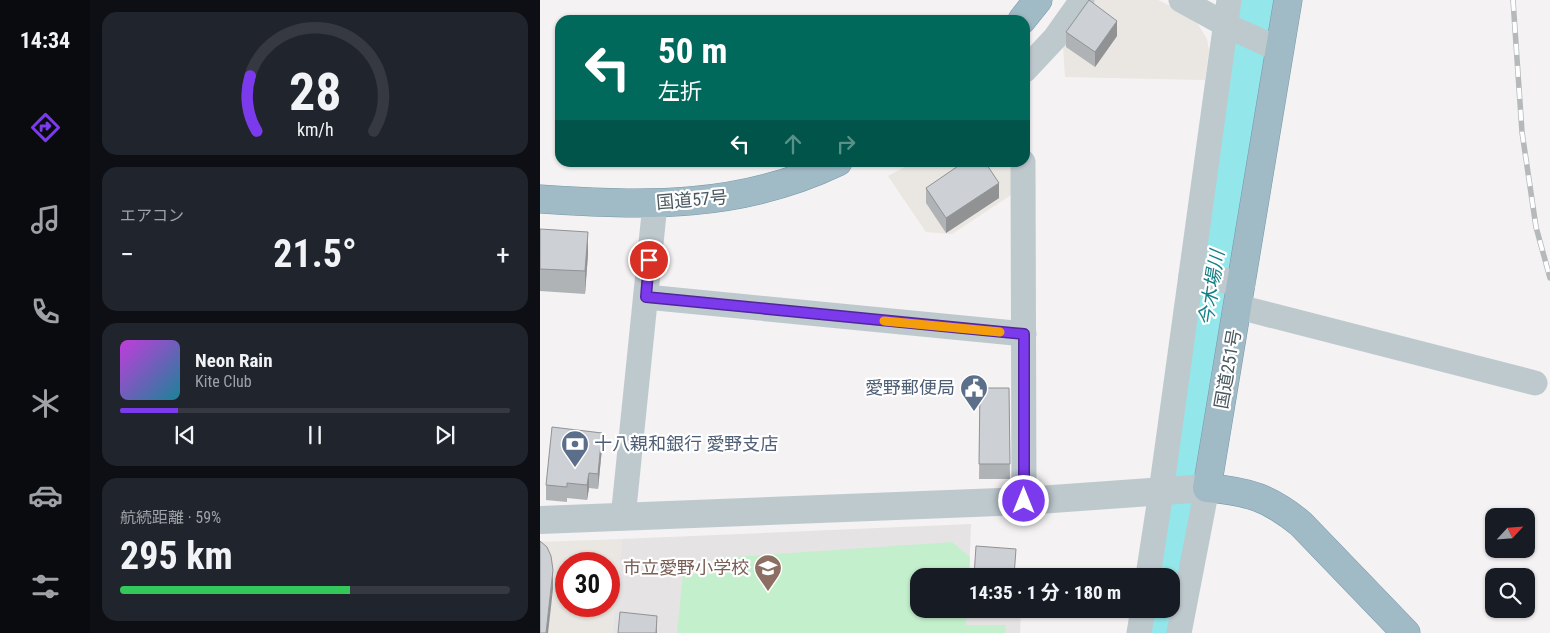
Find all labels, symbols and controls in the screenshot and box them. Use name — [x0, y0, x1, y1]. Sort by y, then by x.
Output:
text: 14:34 — [20, 28, 70, 53]
text: 50 m — [658, 31, 727, 72]
icon: left — [575, 35, 640, 100]
text: 28 — [289, 62, 341, 123]
text: 左折 — [658, 79, 702, 104]
icon: directions — [28, 110, 63, 145]
text: km/h — [297, 119, 333, 140]
icon: left — [726, 130, 754, 158]
icon: ahead — [779, 130, 807, 158]
icon: right — [832, 130, 860, 158]
street label: 国道57号 — [655, 186, 729, 213]
icon: music — [28, 202, 63, 237]
text: エアコン — [120, 206, 184, 225]
text: 21.5° — [273, 232, 357, 276]
text: − — [120, 238, 134, 271]
text: + — [496, 238, 510, 271]
pin — [628, 239, 670, 281]
icon: arrive — [635, 246, 663, 274]
water label: 今木場川 — [1194, 247, 1229, 327]
icon: phone — [28, 294, 63, 329]
street label: 国道251号 — [1210, 327, 1245, 410]
text: Neon Rain — [195, 349, 273, 372]
text: Kite Club — [195, 372, 252, 391]
public building icon: 愛野郵便局 — [959, 373, 989, 412]
place label: 愛野郵便局 — [865, 377, 955, 398]
icon: climate — [28, 386, 63, 421]
icon: previous — [171, 421, 199, 449]
icon: pause — [301, 421, 329, 449]
icon: next — [431, 421, 459, 449]
bank icon: 十八親和銀行 愛野支店 — [560, 429, 590, 468]
place label: 十八親和銀行 愛野支店 — [594, 433, 778, 454]
position arrow — [997, 474, 1049, 526]
icon: car — [28, 478, 63, 513]
text: 航続距離 · 59% — [120, 508, 221, 527]
north arrow — [1485, 508, 1535, 558]
map controls — [1485, 508, 1535, 618]
text: 295 km — [120, 534, 233, 578]
speed limit sign: 30 — [555, 552, 620, 617]
school or university icon: 市立愛野小学校 — [753, 553, 783, 592]
place label: 市立愛野小学校 — [623, 557, 749, 578]
button: search — [1485, 568, 1535, 618]
icon: filters — [28, 569, 63, 604]
text: 14:35 · 1 分 · 180 m — [969, 581, 1121, 604]

